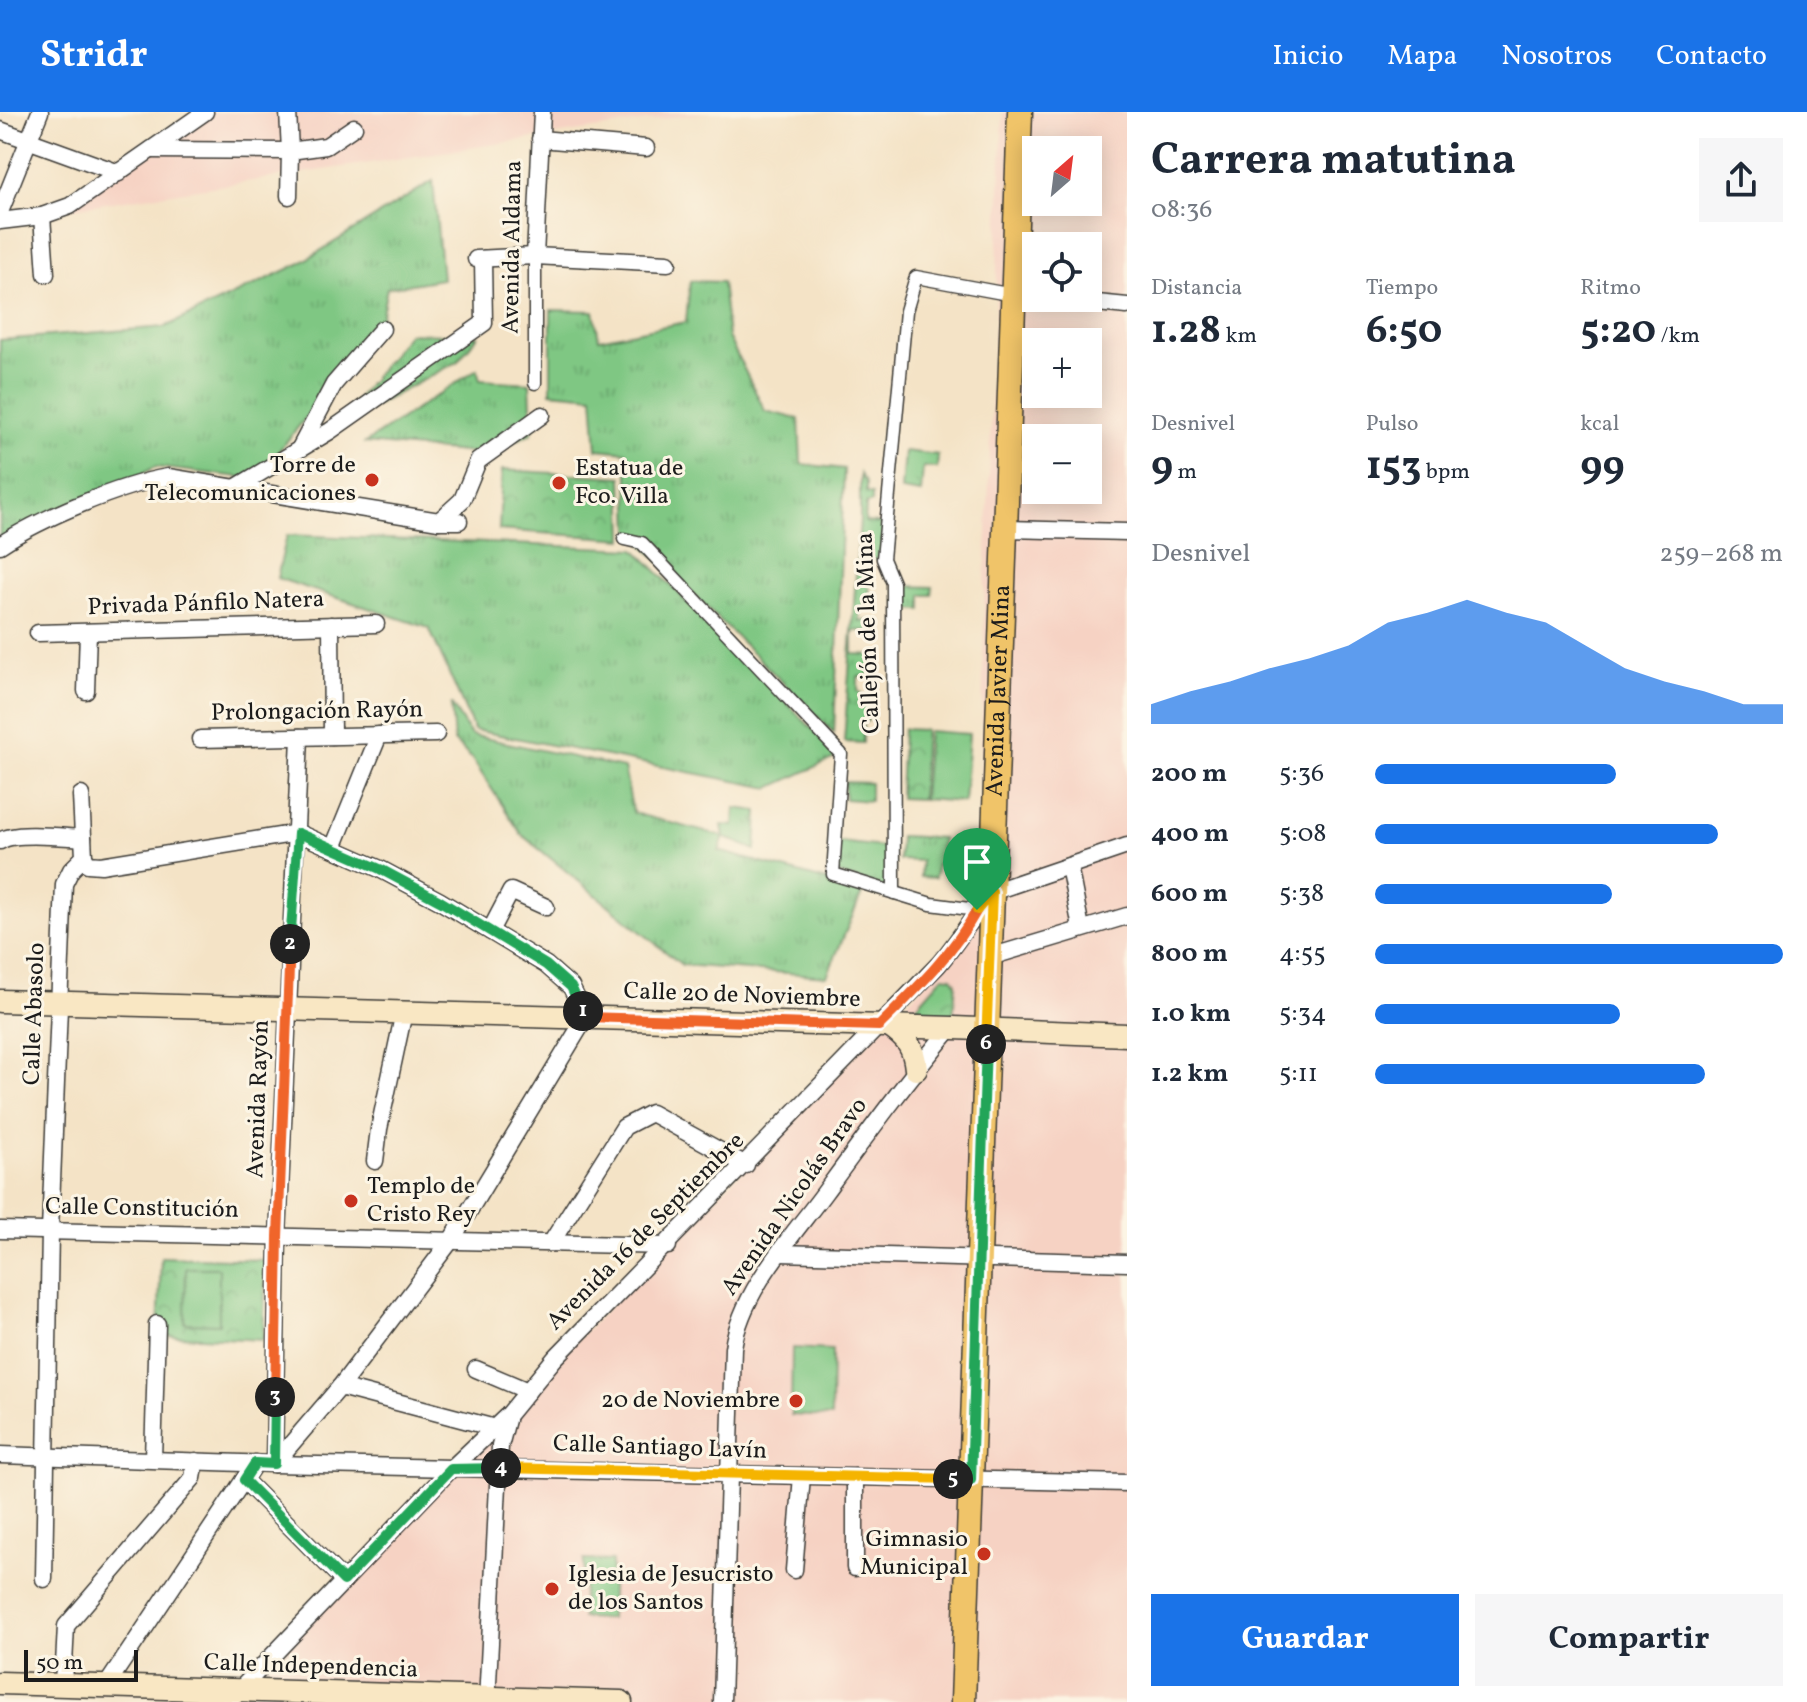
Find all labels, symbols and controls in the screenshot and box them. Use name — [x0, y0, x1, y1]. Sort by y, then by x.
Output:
text: Stridr — [40, 30, 148, 83]
text: Inicio — [1272, 37, 1343, 76]
text: Mapa — [1387, 37, 1457, 76]
text: Nosotros — [1501, 37, 1612, 76]
text: Contacto — [1656, 37, 1767, 76]
text: Carrera matutina — [1151, 131, 1516, 192]
north arrow — [1022, 136, 1102, 216]
map controls — [1022, 136, 1102, 504]
button: share — [1699, 138, 1783, 222]
street label: Avenida Aldama — [494, 160, 532, 334]
text: 08:36 — [1151, 192, 1212, 228]
button: locate — [1022, 232, 1102, 312]
text: Distancia — [1151, 273, 1242, 304]
text: Tiempo — [1366, 273, 1438, 304]
text: Ritmo — [1580, 273, 1641, 304]
text: 1.28 — [1151, 304, 1221, 360]
text: 6:50 — [1366, 304, 1442, 360]
text: 5:20 — [1580, 304, 1656, 360]
text: km — [1221, 321, 1257, 352]
text: /km — [1656, 321, 1700, 352]
button: + — [1022, 328, 1102, 408]
text: Desnivel — [1151, 409, 1235, 440]
text: Pulso — [1366, 409, 1419, 440]
text: kcal — [1580, 409, 1619, 440]
button: − — [1022, 424, 1102, 504]
text: 9 — [1151, 440, 1173, 496]
text: 153 — [1366, 440, 1421, 496]
text: 99 — [1580, 440, 1625, 496]
place label: Torre de Telecomunicaciones — [145, 449, 356, 511]
place label: Estatua de Fco. Villa — [575, 452, 683, 514]
text: m — [1173, 457, 1197, 488]
text: bpm — [1421, 457, 1470, 488]
marker: Torre de Telecomunicaciones — [363, 471, 381, 489]
marker: Estatua de Fco. Villa — [550, 474, 568, 492]
street label: Callejón de la Mina — [848, 532, 890, 734]
text: Desnivel — [1151, 536, 1250, 572]
text: 259–268 m — [1660, 536, 1783, 572]
street label: Privada Pánfilo Natera — [87, 583, 325, 625]
street label: Avenida Javier Mina — [978, 584, 1020, 797]
street label: Prolongación Rayón — [211, 693, 423, 731]
text: 200 m — [1151, 756, 1227, 792]
text: 5:36 — [1279, 756, 1324, 792]
text: 400 m — [1151, 816, 1229, 852]
text: 5:08 — [1279, 816, 1326, 852]
pin — [943, 828, 1011, 910]
icon: arrive — [955, 840, 999, 884]
text: 600 m — [1151, 876, 1228, 912]
text: 5:38 — [1279, 876, 1324, 912]
pin: 2 — [270, 924, 310, 964]
text: 2 — [284, 928, 296, 959]
text: 800 m — [1151, 936, 1228, 972]
text: 4:55 — [1279, 936, 1326, 972]
street label: Calle Abasolo — [16, 942, 54, 1086]
street label: Calle 20 de Noviembre — [623, 975, 861, 1017]
pin: 1 — [563, 991, 603, 1031]
text: 1 — [579, 995, 587, 1026]
text: 1.0 km — [1151, 996, 1231, 1032]
text: 5:34 — [1279, 996, 1327, 1032]
street label: Avenida Rayón — [239, 1019, 279, 1179]
pin: 6 — [966, 1024, 1006, 1064]
text: 6 — [980, 1028, 992, 1059]
text: 1.2 km — [1151, 1056, 1228, 1092]
text: 5:11 — [1279, 1056, 1318, 1092]
street label: Avenida Nicolás Bravo — [714, 1091, 876, 1303]
street label: Avenida 16 de Septiembre — [539, 1125, 753, 1339]
place label: Templo de Cristo Rey — [367, 1170, 476, 1232]
street label: Calle Constitución — [45, 1190, 239, 1228]
marker: Templo de Cristo Rey — [342, 1192, 360, 1210]
pin: 3 — [255, 1377, 295, 1417]
text: 3 — [269, 1381, 281, 1412]
place label: 20 de Noviembre — [601, 1384, 780, 1418]
marker: 20 de Noviembre — [787, 1392, 805, 1410]
street label: Calle Santiago Lavín — [552, 1427, 768, 1469]
pin: 4 — [481, 1448, 521, 1488]
text: 4 — [494, 1452, 508, 1483]
pin: 5 — [933, 1459, 973, 1499]
text: 5 — [948, 1463, 958, 1494]
place label: Gimnasio Municipal — [860, 1523, 968, 1585]
marker: Gimnasio Municipal — [975, 1545, 993, 1563]
place label: Iglesia de Jesucristo de los Santos — [568, 1558, 774, 1620]
marker: Iglesia de Jesucristo de los Santos — [543, 1580, 561, 1598]
button: Guardar — [1151, 1594, 1459, 1686]
button: Compartir — [1475, 1594, 1783, 1686]
scale bar — [24, 1646, 138, 1682]
street label: Calle Independencia — [203, 1646, 419, 1688]
text: 50 m — [36, 1648, 83, 1679]

